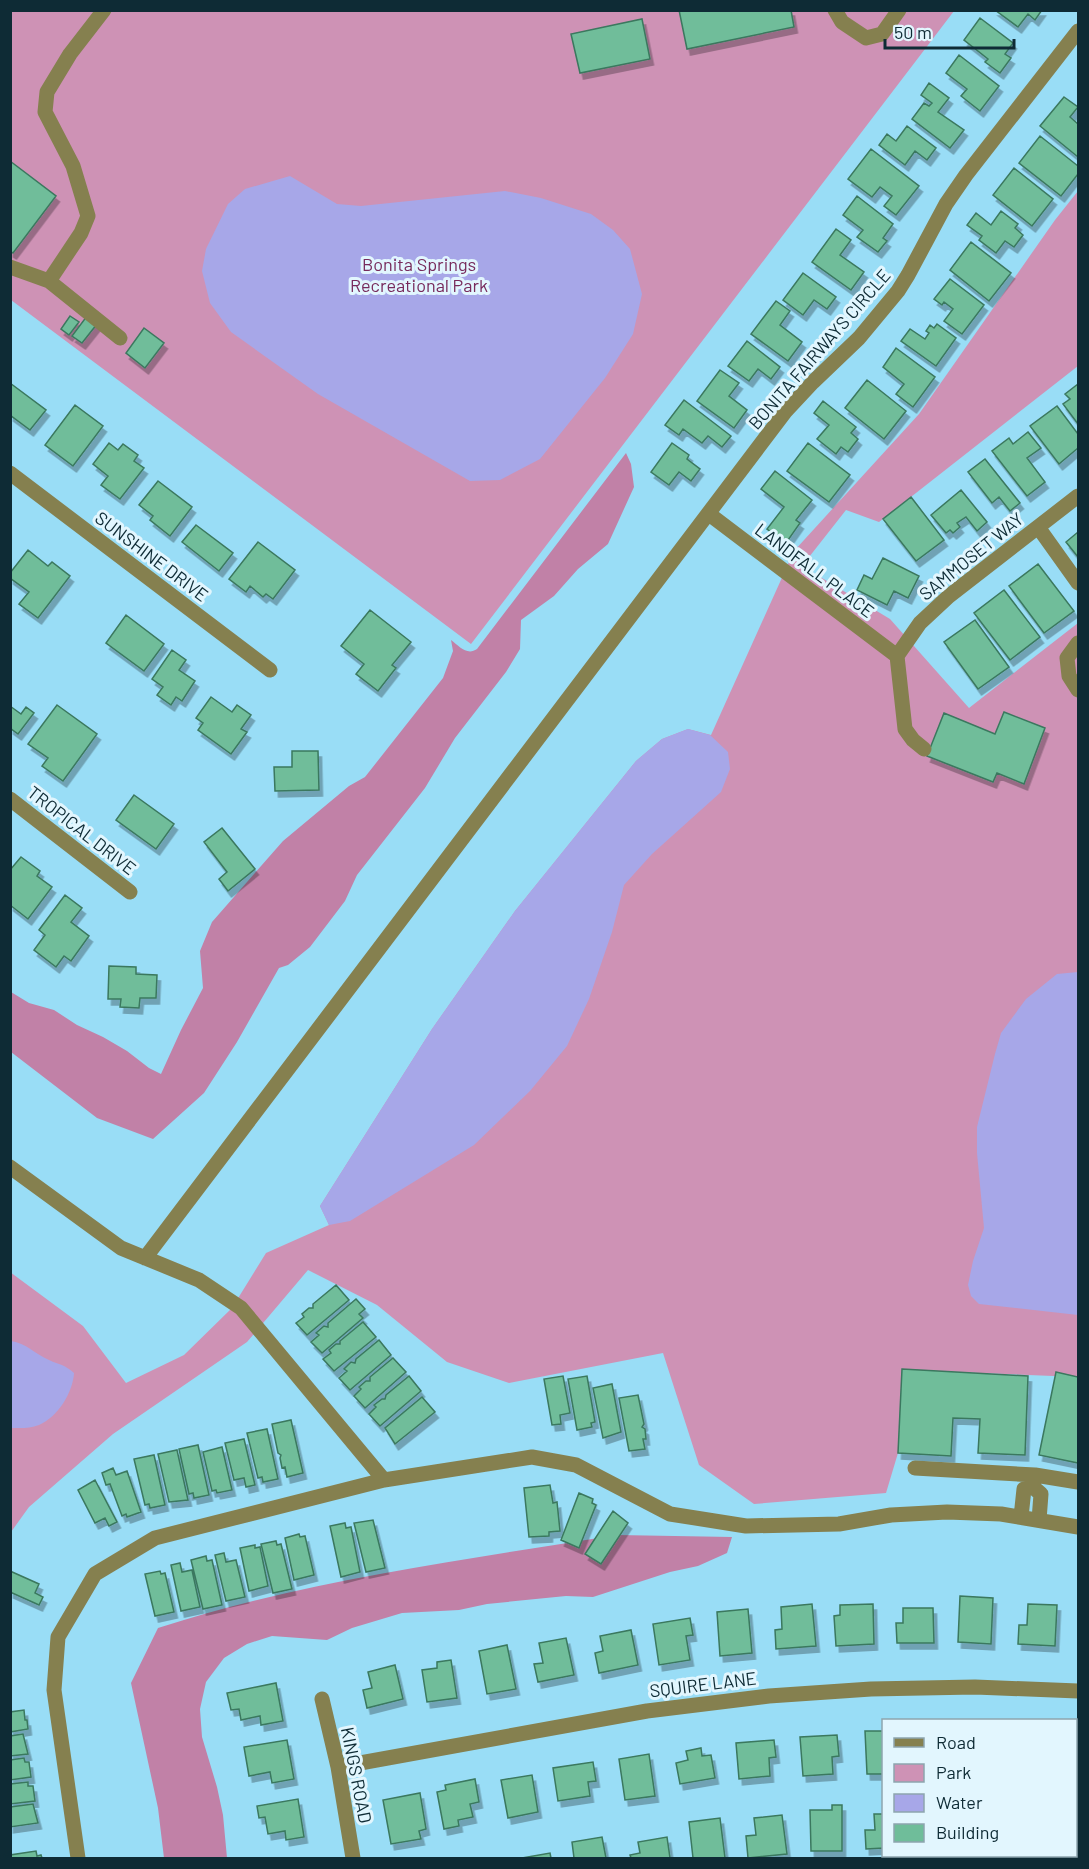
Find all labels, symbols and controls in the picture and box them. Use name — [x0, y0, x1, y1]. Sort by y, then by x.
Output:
scale bar — [885, 12, 1014, 50]
text: 50 m — [894, 21, 932, 43]
park label: Bonita Springs Recreational Park — [350, 253, 488, 296]
street label: BONITA FAIRWAYS CIRCLE — [743, 264, 895, 434]
street label: SUNSHINE DRIVE — [91, 506, 213, 606]
street label: SAMMOSET WAY — [914, 507, 1028, 605]
street label: LANDFALL PLACE — [751, 518, 879, 622]
street label: TROPICAL DRIVE — [23, 781, 141, 879]
street label: SQUIRE LANE — [648, 1667, 758, 1701]
legend — [882, 1719, 1077, 1857]
street label: KINGS ROAD — [337, 1725, 377, 1825]
text: Road — [936, 1731, 976, 1753]
text: Park — [936, 1761, 971, 1783]
text: Water — [936, 1791, 983, 1813]
text: Building — [936, 1821, 999, 1843]

